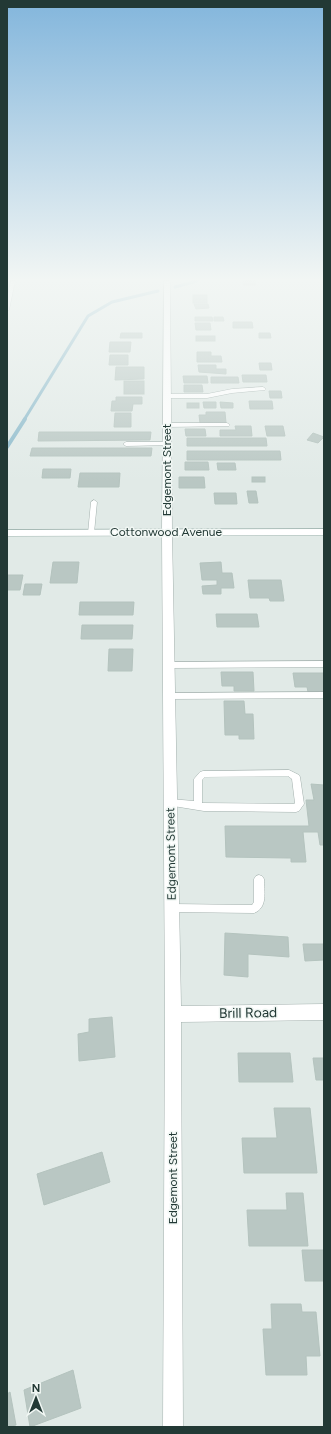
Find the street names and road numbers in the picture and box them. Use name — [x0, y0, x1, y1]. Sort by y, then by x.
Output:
street label: Edgemont Street — [160, 423, 174, 516]
street label: Cottonwood Avenue — [110, 525, 222, 539]
street label: Edgemont Street — [163, 807, 179, 900]
street label: Brill Road — [219, 1004, 277, 1022]
street label: Edgemont Street — [166, 1131, 180, 1224]

